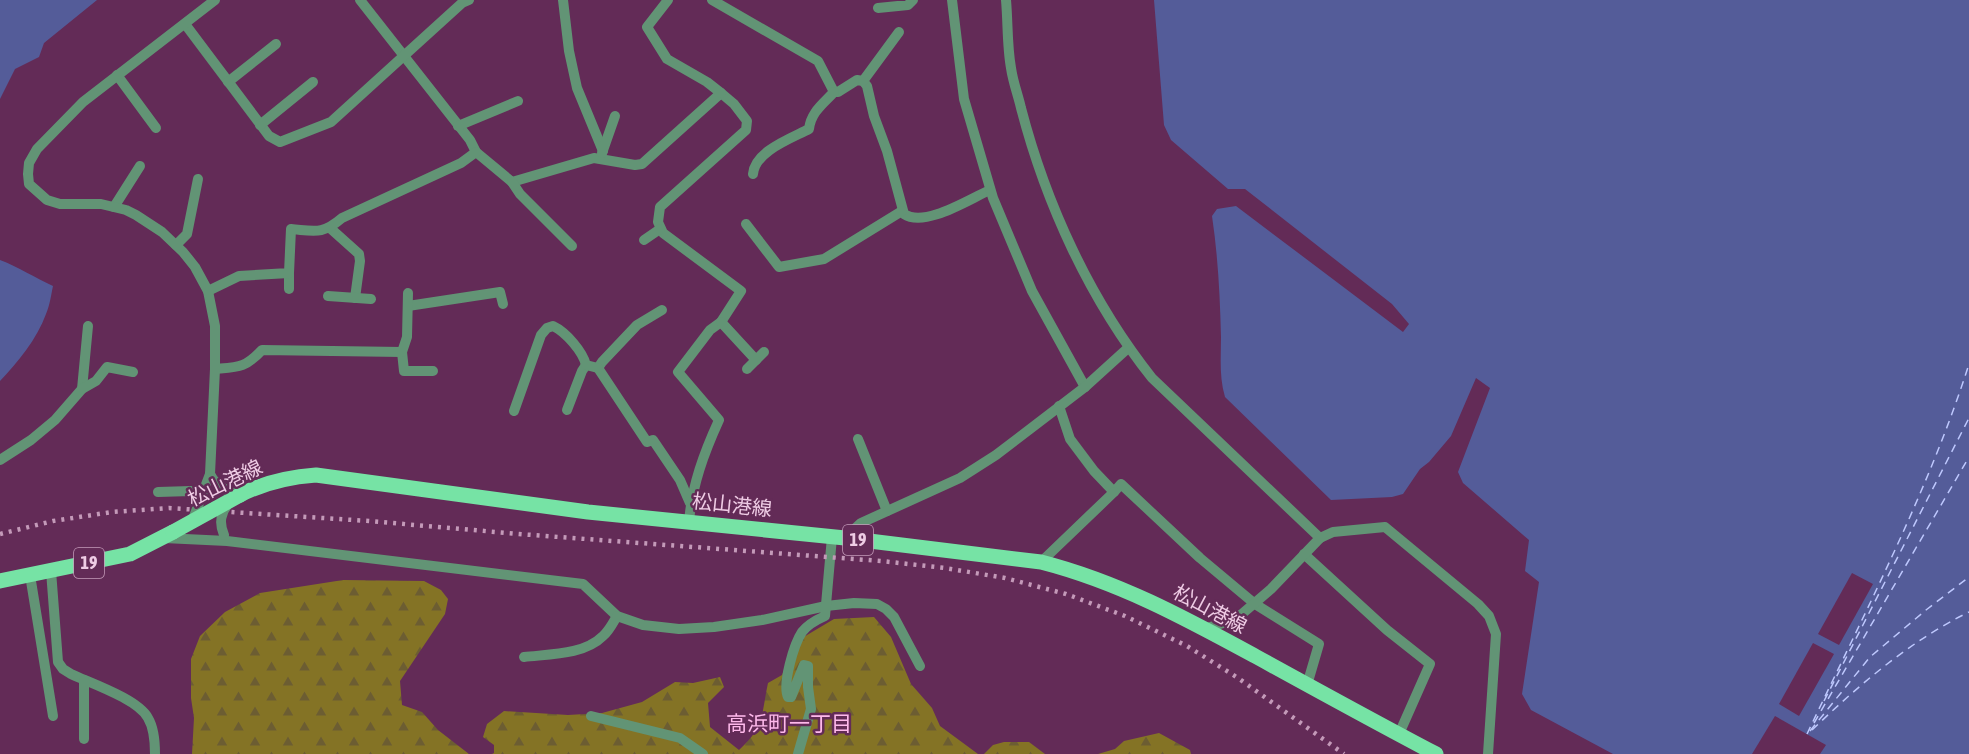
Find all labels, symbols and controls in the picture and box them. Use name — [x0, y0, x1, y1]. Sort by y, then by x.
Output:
street label: 松山港線 — [184, 455, 266, 510]
street label: 松山港線 — [691, 489, 773, 520]
road number: 19 — [843, 525, 873, 555]
road number: 19 — [74, 548, 104, 578]
street label: 松山港線 — [1170, 580, 1251, 637]
district label: 高浜町一丁目 — [726, 711, 852, 735]

